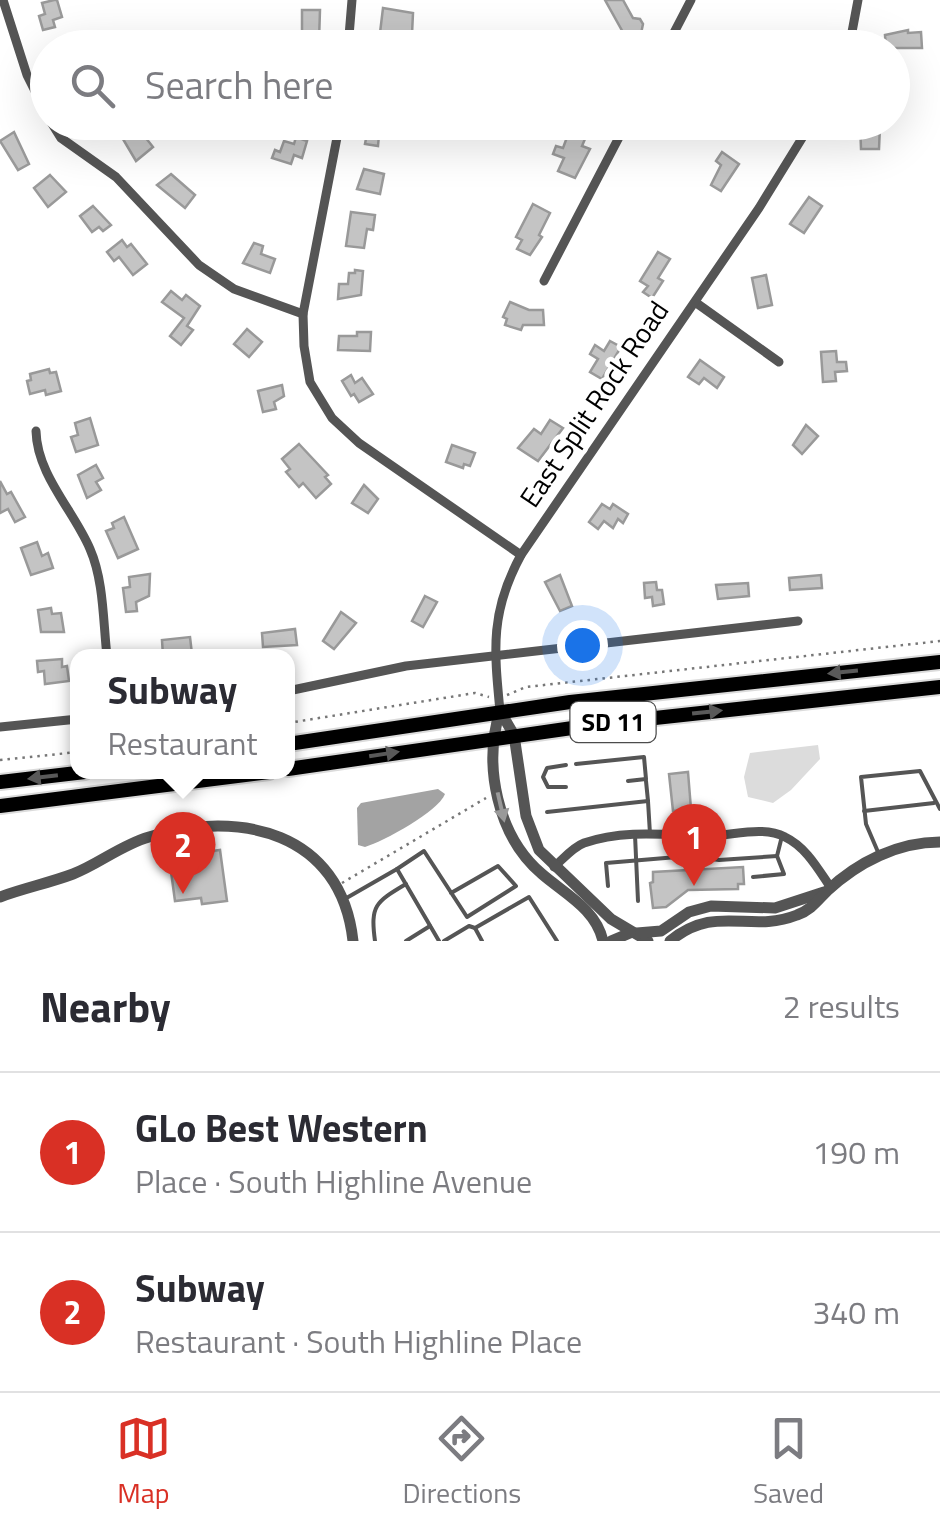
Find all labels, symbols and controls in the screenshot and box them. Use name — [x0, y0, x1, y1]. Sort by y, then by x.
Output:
search box — [30, 30, 910, 140]
text: Search here — [145, 56, 333, 114]
icon: search — [65, 58, 120, 113]
street label: East Split Rock Road — [508, 292, 679, 516]
your location — [557, 620, 608, 671]
popup — [70, 649, 295, 779]
text: Subway — [107, 661, 237, 719]
one-way arrow — [827, 664, 858, 680]
road number: SD 11 — [570, 702, 656, 742]
one-way arrow — [691, 704, 723, 720]
text: Restaurant — [107, 719, 258, 767]
one-way arrow — [369, 746, 401, 761]
one-way arrow — [26, 769, 58, 785]
one-way arrow — [494, 792, 509, 823]
pin: 1 — [662, 804, 726, 886]
pin: 2 — [150, 812, 216, 894]
text: Nearby — [40, 974, 171, 1038]
text: 2 results — [783, 982, 900, 1030]
text: GLo Best Western — [135, 1099, 428, 1157]
text: 1 — [64, 1128, 81, 1176]
text: 190 m — [812, 1128, 900, 1176]
text: Place · South Highline Avenue — [135, 1157, 532, 1205]
text: Subway — [135, 1259, 265, 1317]
text: 2 — [64, 1288, 81, 1336]
text: 340 m — [812, 1288, 900, 1336]
text: Restaurant · South Highline Place — [135, 1317, 582, 1365]
tab: Map — [116, 1411, 171, 1514]
tab: Directions — [403, 1411, 521, 1514]
tab: Saved — [753, 1411, 824, 1514]

